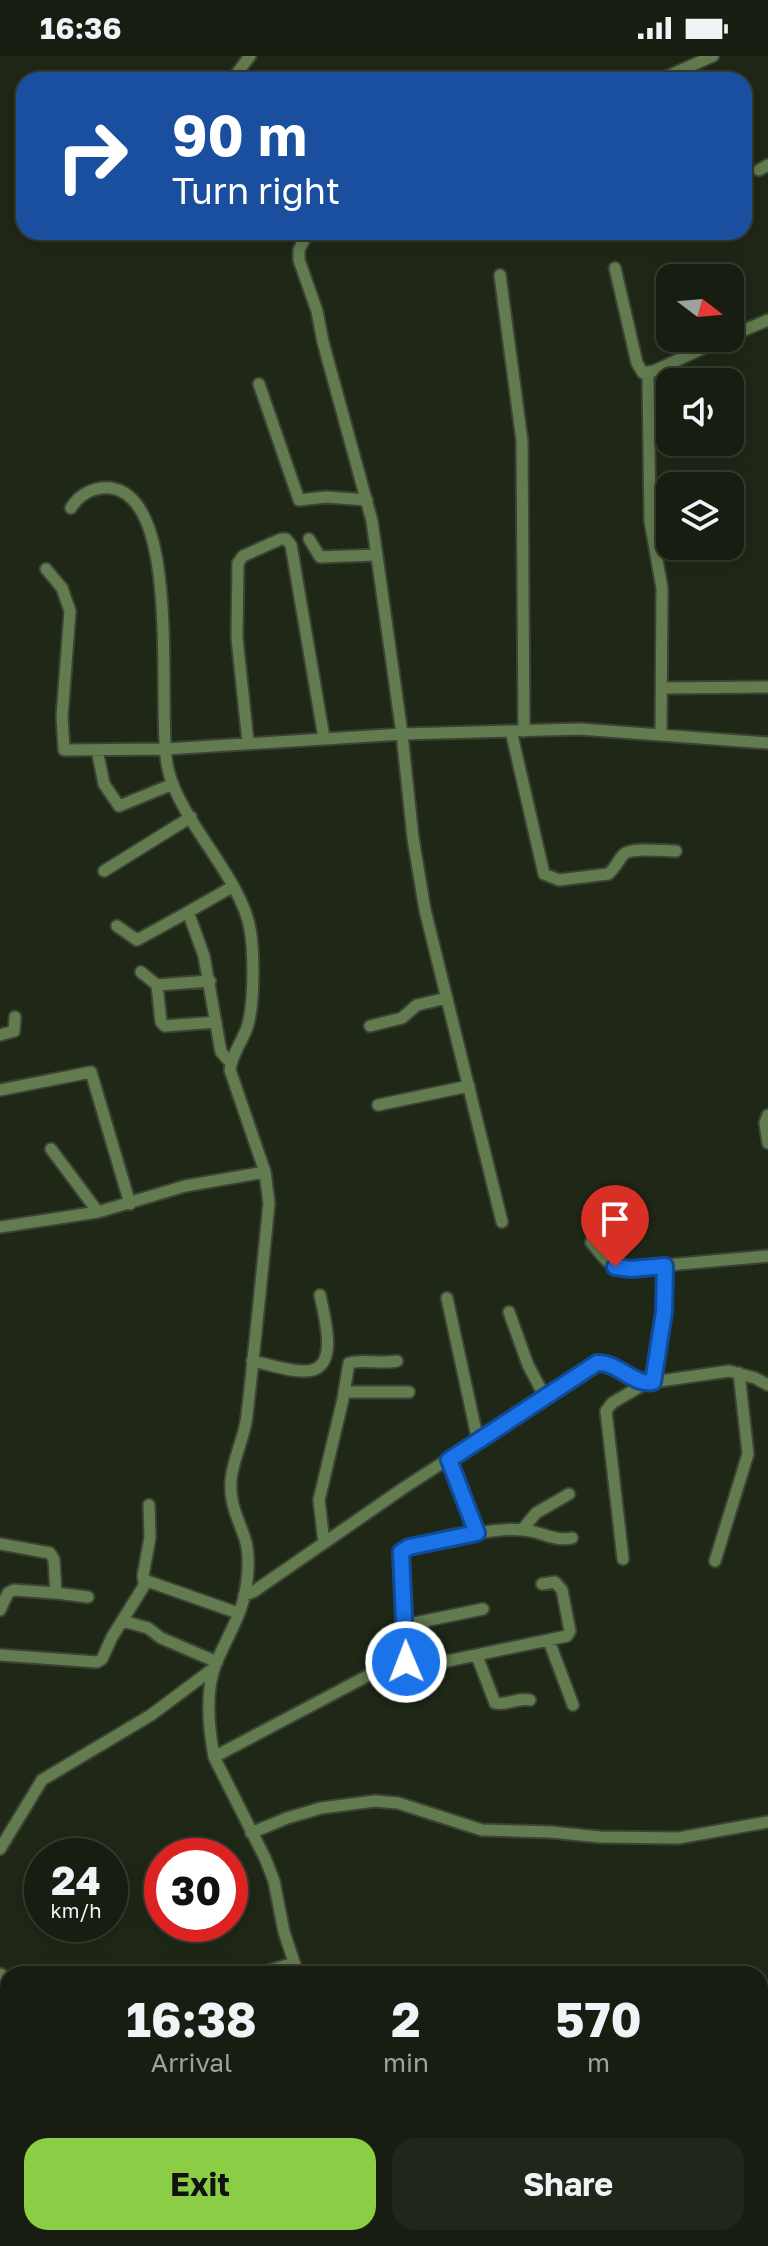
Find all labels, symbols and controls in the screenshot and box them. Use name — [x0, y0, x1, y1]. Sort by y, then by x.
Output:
text: 16:36 — [40, 10, 121, 46]
text: 90 m — [172, 101, 307, 168]
icon: right — [40, 104, 144, 208]
text: Turn right — [172, 169, 340, 212]
north arrow — [656, 264, 744, 352]
map controls — [656, 264, 744, 560]
button: sound — [656, 368, 744, 456]
button: layers — [656, 472, 744, 560]
pin — [581, 1185, 649, 1267]
icon: arrive — [593, 1197, 637, 1241]
position arrow — [364, 1620, 448, 1704]
speed limit sign: 30 — [144, 1838, 248, 1942]
text: 24 — [51, 1856, 101, 1904]
text: km/h — [51, 1898, 101, 1922]
text: 16:38 — [126, 1990, 257, 2048]
text: 2 — [391, 1990, 421, 2048]
text: 570 — [555, 1990, 642, 2048]
text: Arrival — [151, 2047, 232, 2078]
text: min — [383, 2047, 429, 2078]
text: m — [587, 2047, 610, 2078]
button: Exit — [24, 2138, 376, 2230]
button: Share — [392, 2138, 744, 2230]

